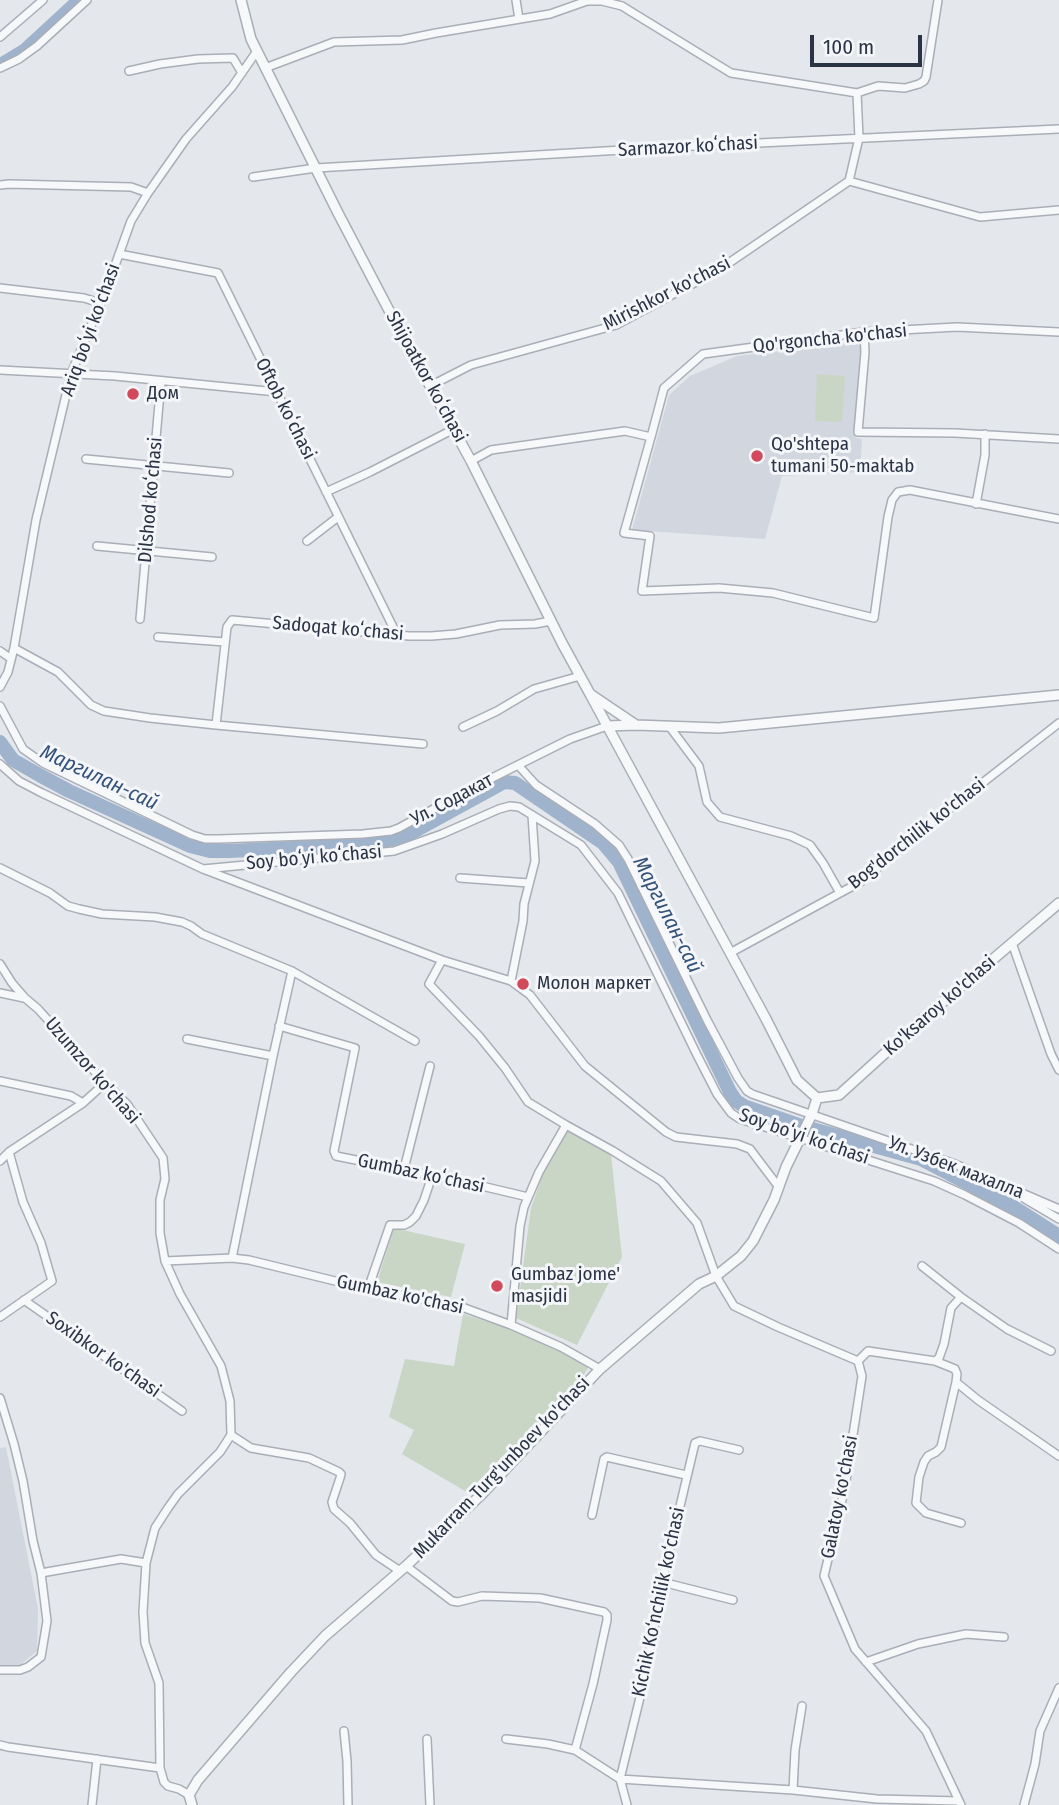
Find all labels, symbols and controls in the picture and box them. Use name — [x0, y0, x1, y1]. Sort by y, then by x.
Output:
scale bar — [814, 21, 926, 65]
text: 100 m — [823, 34, 874, 60]
street label: Sarmazor koʻchasi — [617, 132, 759, 162]
street label: Mirishkor ko'chasi — [599, 252, 735, 336]
street label: Ariq boʻyi koʻchasi — [56, 260, 126, 400]
street label: Shijoatkor koʻchasi — [381, 307, 471, 447]
street label: Qo'rgoncha ko'chasi — [752, 320, 908, 358]
street label: Oftob koʻchasi — [250, 355, 320, 463]
place label: Дом — [147, 383, 179, 405]
marker: Дом — [125, 386, 141, 402]
place label: Qo'shtepa tumani 50-maktab — [771, 434, 914, 478]
street label: Dilshod koʻchasi — [134, 436, 168, 564]
marker: Qo'shtepa tumani 50-maktab — [749, 448, 765, 464]
street label: Sadoqat koʻchasi — [272, 612, 404, 646]
water label: Маргилан-сай — [36, 740, 162, 816]
street label: Ул. Содакат — [407, 769, 497, 831]
street label: Bog'dorchilik ko'chasi — [844, 773, 990, 895]
street label: Soy boʻyi koʻchasi — [245, 841, 383, 875]
water label: Маргилан-сай — [627, 853, 707, 977]
street label: Ko'ksaroy ko'chasi — [879, 951, 1001, 1061]
place label: Молон маркет — [537, 973, 651, 995]
marker: Молон маркет — [515, 976, 531, 992]
street label: Uzumzor ko'chasi — [40, 1013, 144, 1129]
street label: Soy boʻyi koʻchasi — [736, 1104, 872, 1170]
street label: Ул. Узбек махалла — [885, 1132, 1027, 1204]
street label: Gumbaz koʻchasi — [356, 1149, 486, 1199]
place label: Gumbaz jome' masjidi — [511, 1264, 620, 1308]
street label: Gumbaz ko'chasi — [335, 1270, 465, 1320]
marker: Gumbaz jome' masjidi — [489, 1278, 505, 1294]
street label: Soxibkor ko'chasi — [41, 1307, 165, 1403]
street label: Mukarram Turg'unboev ko'chasi — [409, 1372, 595, 1564]
street label: Galatoy ko'chasi — [817, 1433, 863, 1561]
street label: Kichik Ko‘nchilik ko‘chasi — [628, 1505, 690, 1699]

